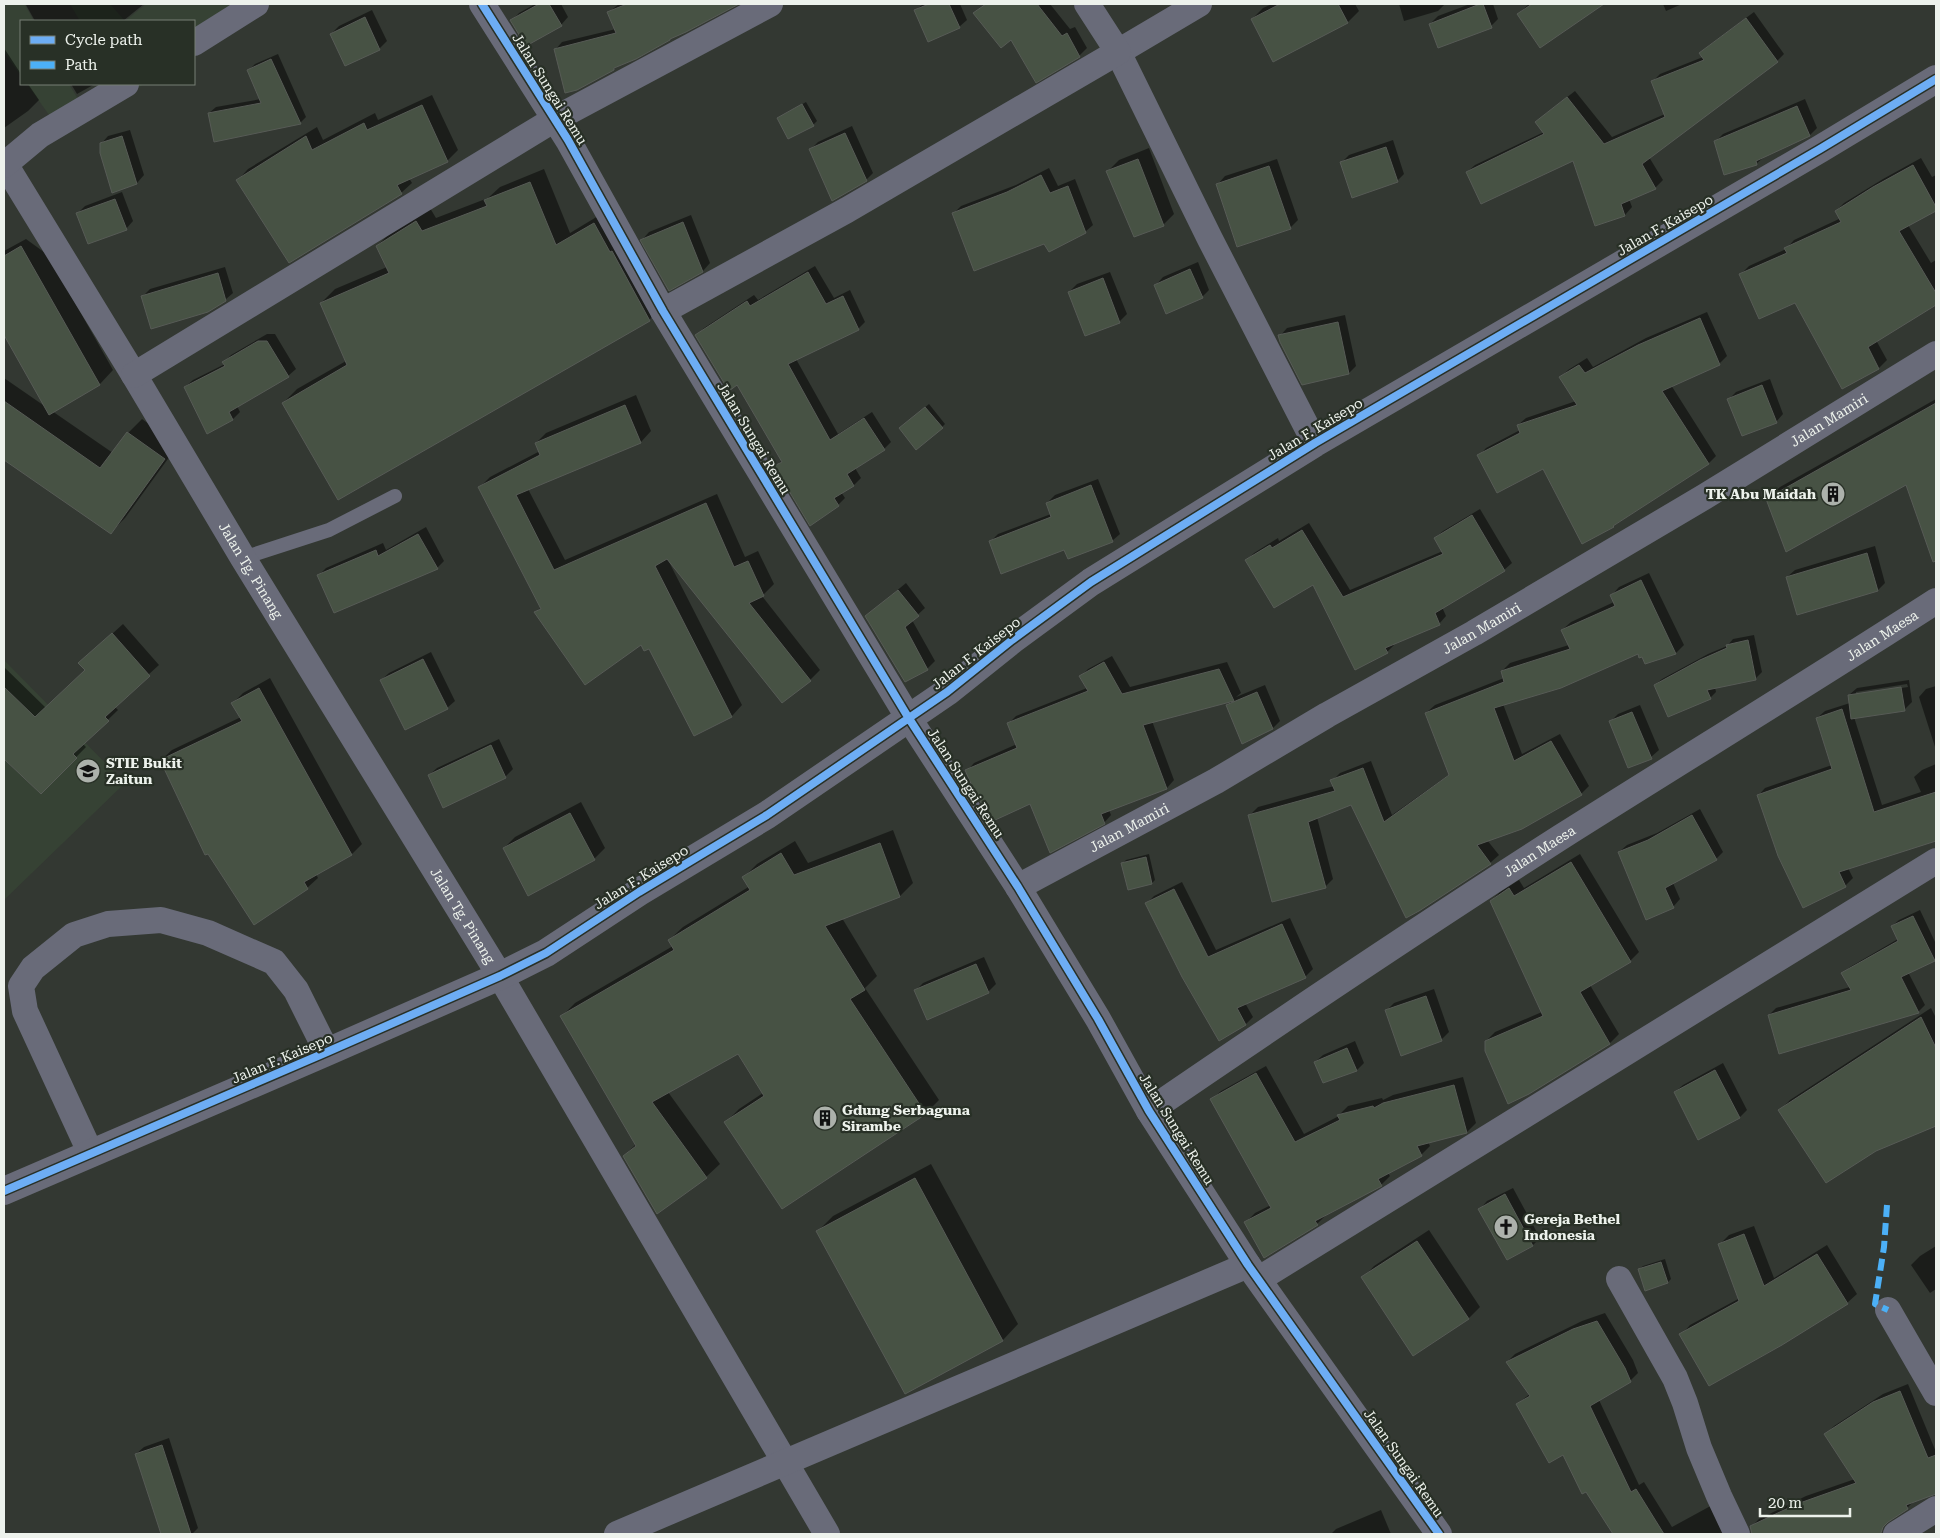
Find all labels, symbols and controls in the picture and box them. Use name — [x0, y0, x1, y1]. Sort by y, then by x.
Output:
legend — [20, 20, 195, 85]
street label: Jalan Sungai Remu — [509, 30, 591, 148]
text: Cycle path — [65, 31, 143, 49]
text: Path — [65, 56, 98, 74]
street label: Jalan F. Kaisepo — [1614, 191, 1716, 259]
street label: Jalan Sungai Remu — [714, 379, 794, 497]
street label: Jalan Mamiri — [1787, 390, 1871, 450]
street label: Jalan F. Kaisepo — [1265, 394, 1365, 464]
building icon: TK Abu Maidah — [1820, 481, 1846, 507]
place label: TK Abu Maidah — [1706, 486, 1817, 502]
street label: Jalan Tg. Pinang — [216, 519, 286, 621]
street label: Jalan Mamiri — [1440, 599, 1524, 657]
street label: Jalan Maesa — [1843, 606, 1921, 664]
street label: Jalan F. Kaisepo — [929, 613, 1023, 693]
street label: Jalan Sungai Remu — [924, 725, 1008, 841]
place label: STIE Bukit Zaitun — [106, 755, 182, 787]
school or university icon: STIE Bukit Zaitun — [75, 758, 101, 784]
street label: Jalan Mamiri — [1087, 799, 1172, 855]
street label: Jalan Maesa — [1500, 822, 1579, 880]
street label: Jalan F. Kaisepo — [591, 842, 691, 912]
street label: Jalan Tg. Pinang — [427, 865, 498, 966]
street label: Jalan F. Kaisepo — [229, 1030, 335, 1086]
street label: Jalan Sungai Remu — [1136, 1070, 1218, 1188]
place label: Gdung Serbaguna Sirambe — [842, 1102, 971, 1134]
building icon: Gdung Serbaguna Sirambe — [812, 1105, 838, 1131]
place label: Gereja Bethel Indonesia — [1524, 1211, 1620, 1243]
church icon: Gereja Bethel Indonesia — [1493, 1214, 1519, 1240]
street label: Jalan Sungai Remu — [1361, 1406, 1447, 1520]
scale bar — [1760, 1486, 1850, 1518]
text: 20 m — [1768, 1494, 1803, 1512]

